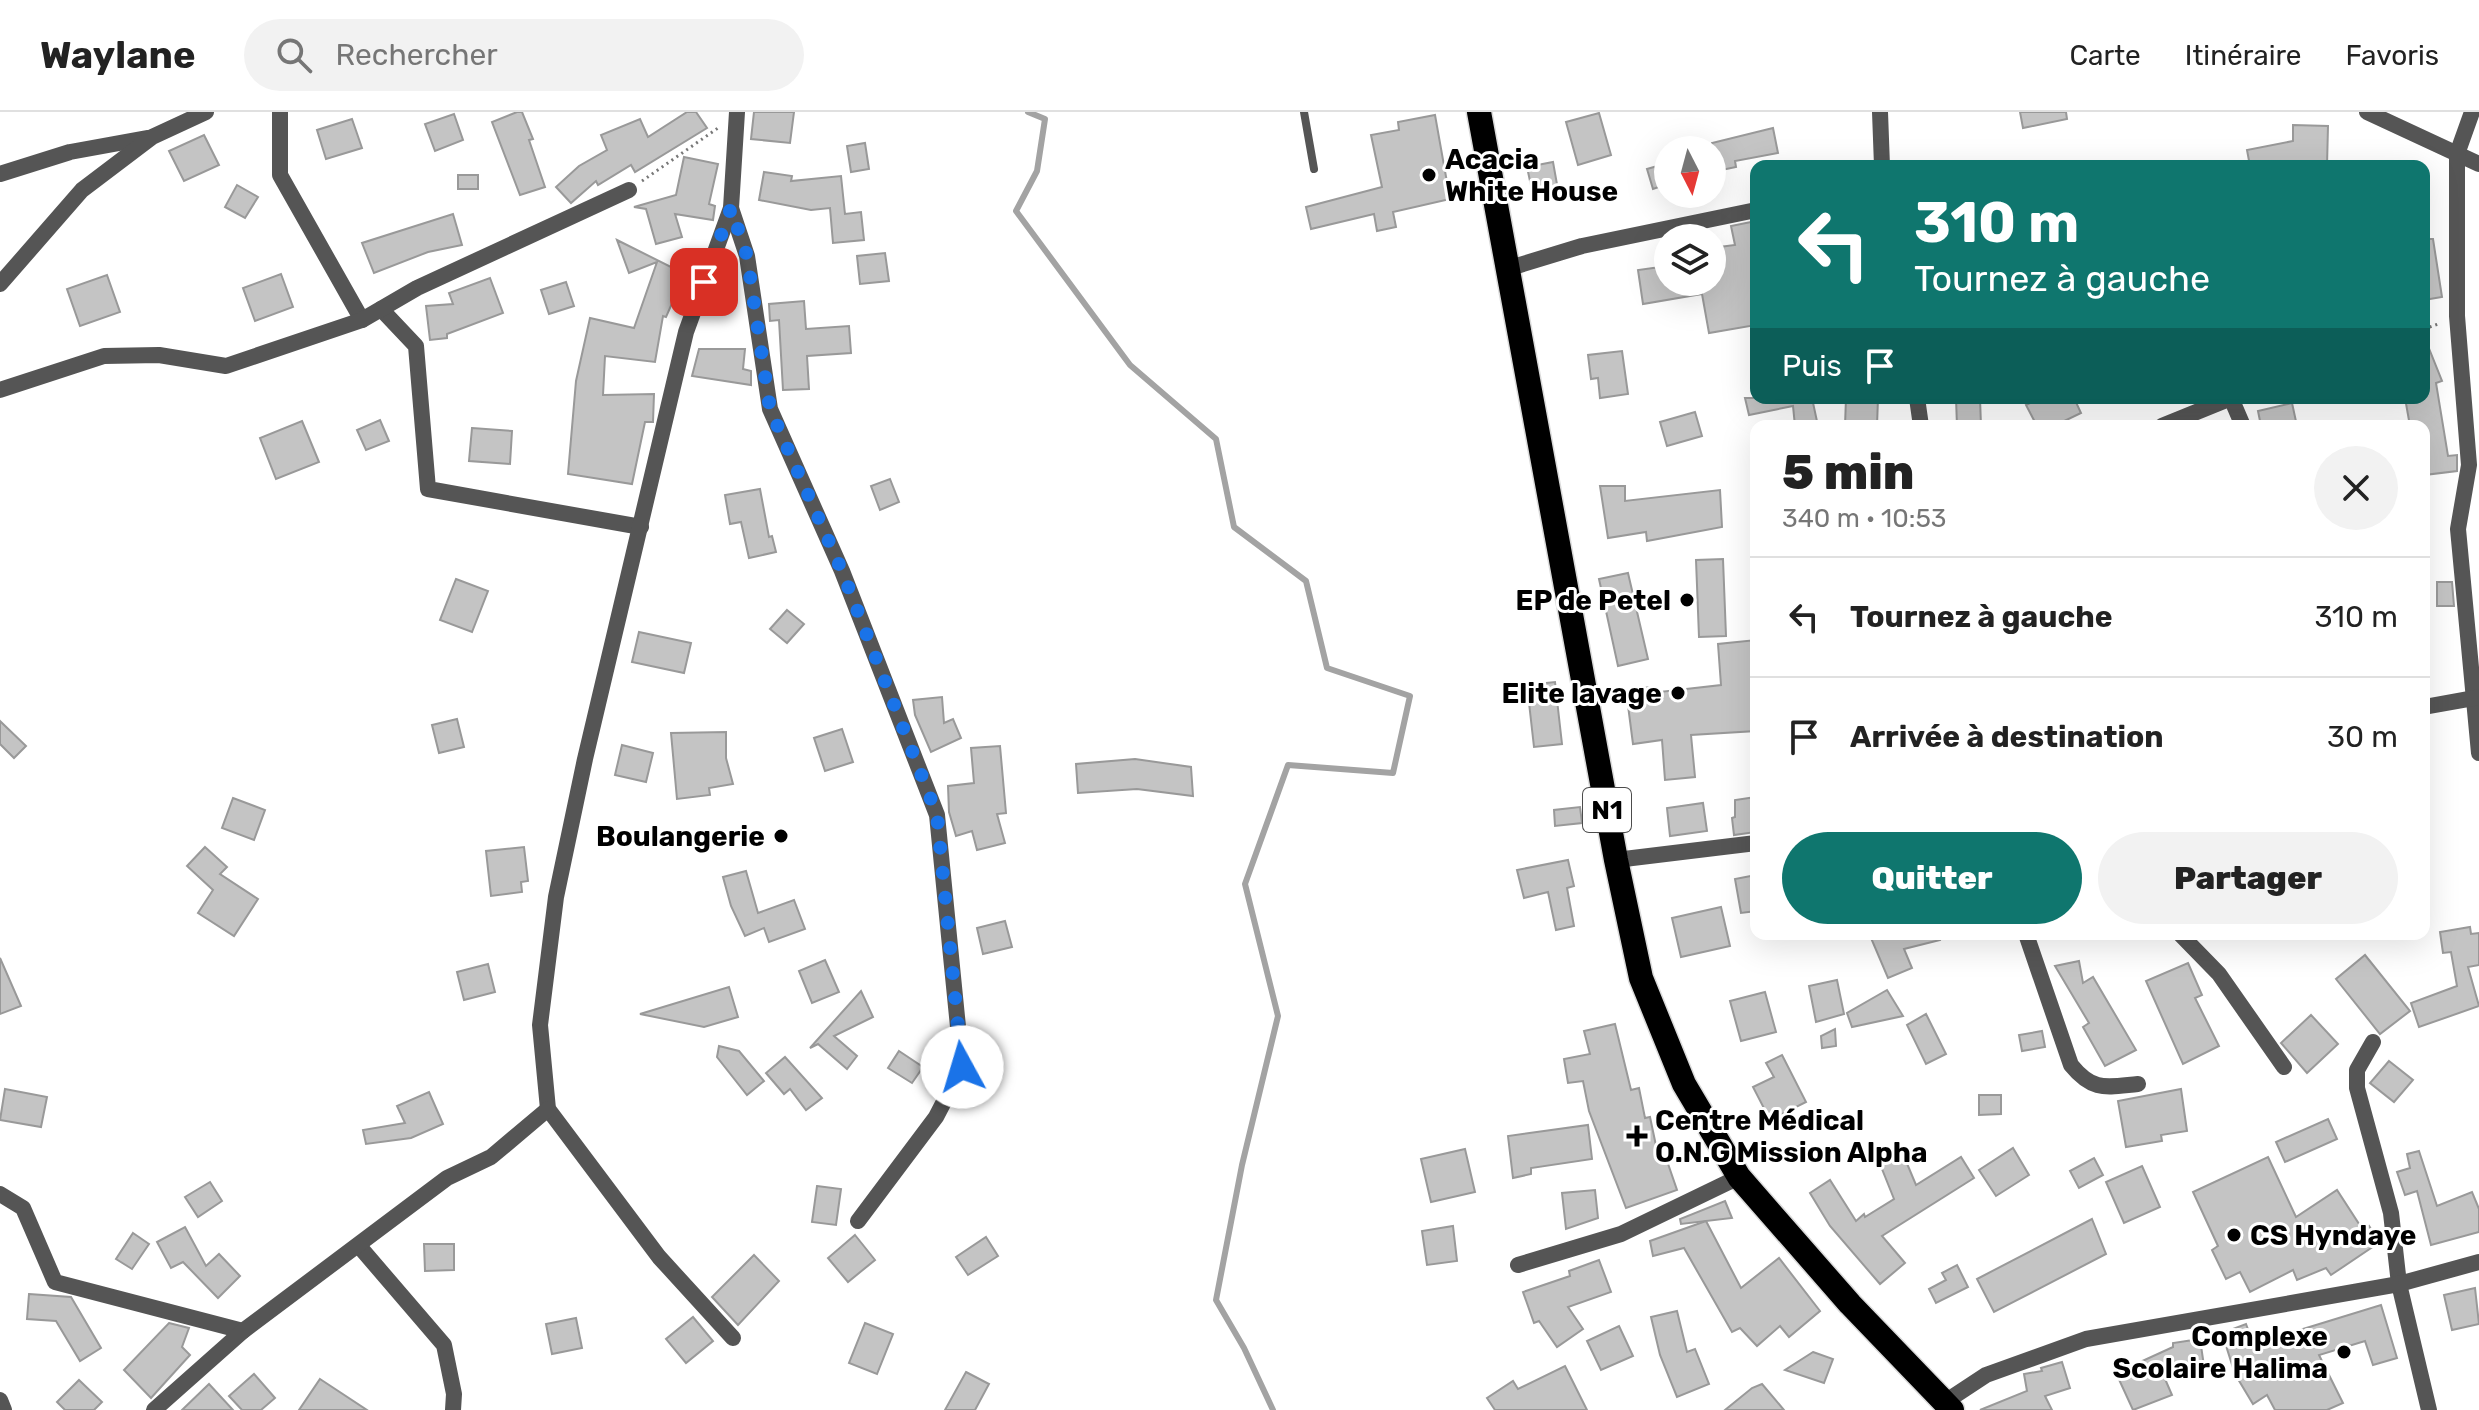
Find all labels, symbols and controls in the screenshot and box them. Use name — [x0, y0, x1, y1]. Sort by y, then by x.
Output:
search box — [244, 19, 804, 91]
text: Waylane — [40, 32, 196, 78]
icon: search — [272, 33, 316, 77]
text: Rechercher — [336, 37, 498, 73]
text: Carte — [2069, 39, 2141, 72]
text: Itinéraire — [2185, 39, 2302, 72]
text: Favoris — [2346, 39, 2439, 72]
north arrow — [1654, 136, 1726, 208]
map controls — [1654, 136, 1726, 296]
place label: Acacia White House — [1445, 143, 1618, 208]
marker: Acacia White House — [1420, 166, 1438, 184]
text: 310 m — [1914, 190, 2079, 256]
icon: left — [1782, 192, 1886, 296]
button: layers — [1654, 224, 1726, 296]
pin — [670, 248, 738, 316]
text: Tournez à gauche — [1914, 257, 2210, 300]
icon: arrive — [682, 260, 726, 304]
icon: arrive — [1858, 344, 1902, 388]
text: Puis — [1782, 348, 1842, 384]
text: 5 min — [1782, 444, 1914, 501]
button: close — [2314, 446, 2398, 530]
text: 340 m · 10:53 — [1782, 503, 1946, 534]
place label: EP de Petel — [1515, 584, 1671, 617]
marker: EP de Petel — [1678, 591, 1696, 609]
icon: left — [1782, 595, 1826, 639]
text: Tournez à gauche — [1850, 599, 2113, 635]
text: 310 m — [2315, 599, 2398, 635]
place label: Elite lavage — [1501, 677, 1662, 710]
marker: Elite lavage — [1669, 684, 1687, 702]
icon: arrive — [1782, 715, 1826, 759]
text: Arrivée à destination — [1850, 719, 2164, 755]
text: 30 m — [2327, 719, 2398, 755]
road number: N1 — [1583, 788, 1631, 832]
place label: Boulangerie — [596, 820, 765, 853]
marker: Boulangerie — [772, 827, 790, 845]
button: Quitter — [1782, 832, 2082, 924]
button: Partager — [2098, 832, 2398, 924]
position arrow — [920, 1025, 1004, 1109]
place label: Centre Médical O.N.G Mission Alpha — [1655, 1104, 1927, 1169]
marker: Centre Médical O.N.G Mission Alpha — [1626, 1125, 1648, 1147]
place label: CS Hyndaye — [2250, 1219, 2416, 1252]
marker: CS Hyndaye — [2225, 1226, 2243, 1244]
place label: Complexe Scolaire Halima — [2113, 1320, 2328, 1385]
marker: Complexe Scolaire Halima — [2335, 1343, 2353, 1361]

